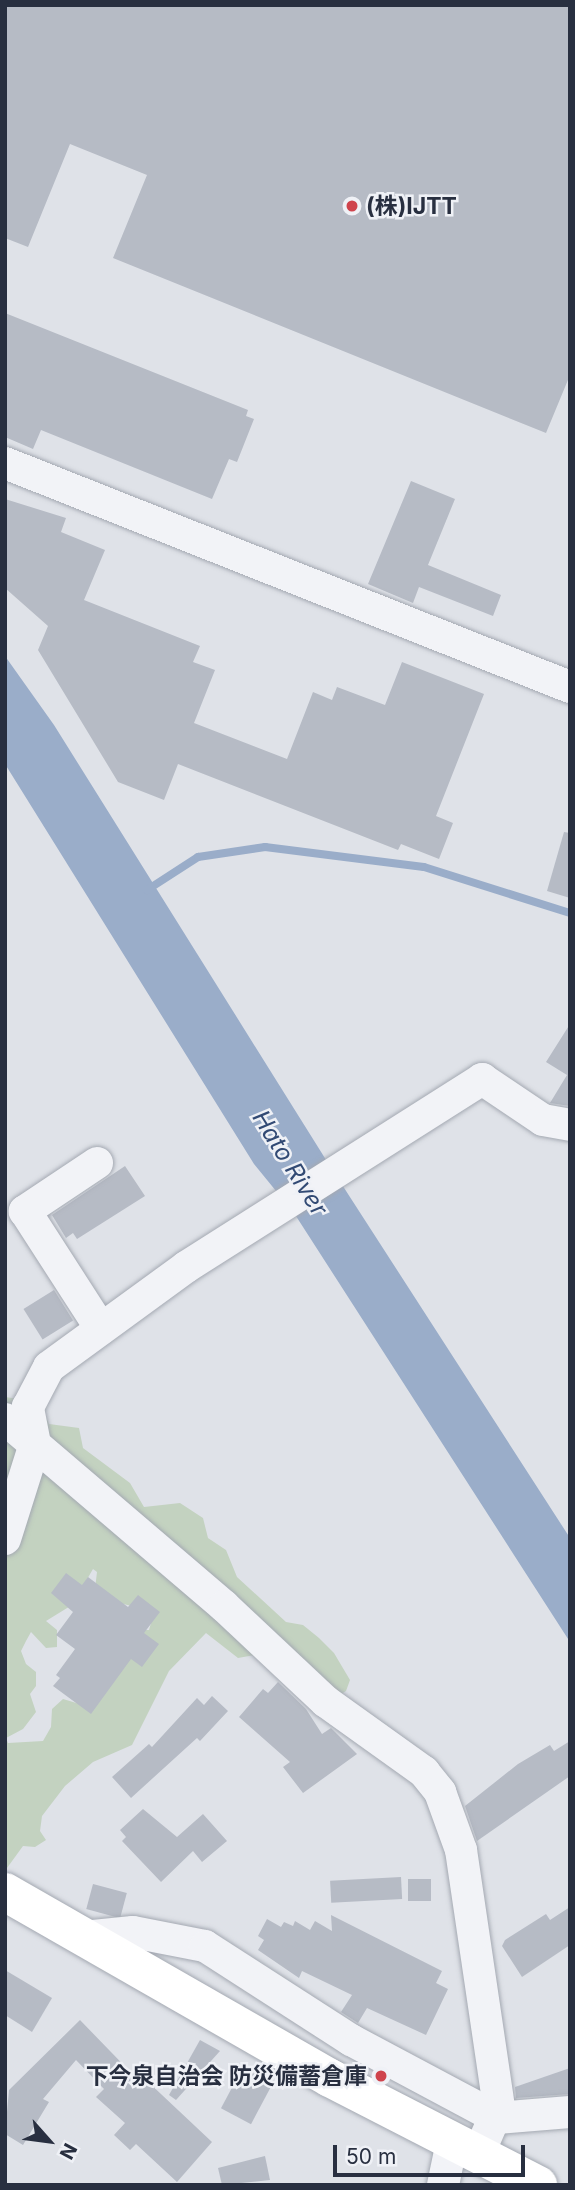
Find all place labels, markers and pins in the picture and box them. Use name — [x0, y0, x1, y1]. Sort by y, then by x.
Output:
place label: (株)IJTT — [366, 192, 457, 220]
marker: (株)IJTT — [344, 198, 360, 214]
place label: 下今泉自治会 防災備蓄倉庫 — [86, 2062, 367, 2090]
marker: 下今泉自治会 防災備蓄倉庫 — [373, 2068, 389, 2084]

